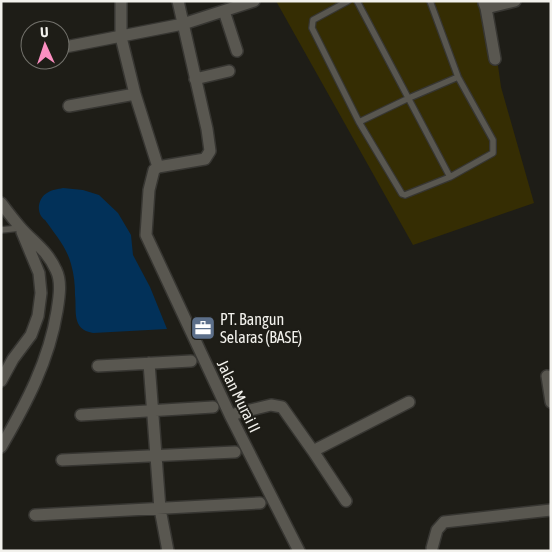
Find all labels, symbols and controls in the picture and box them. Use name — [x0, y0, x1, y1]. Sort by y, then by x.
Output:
north arrow — [20, 20, 70, 70]
text: U — [40, 24, 49, 40]
place label: PT. Bangun Selaras (BASE) — [220, 310, 302, 347]
office icon: PT. Bangun Selaras (BASE) — [190, 315, 216, 341]
street label: Jalan Murai II — [214, 357, 264, 435]

